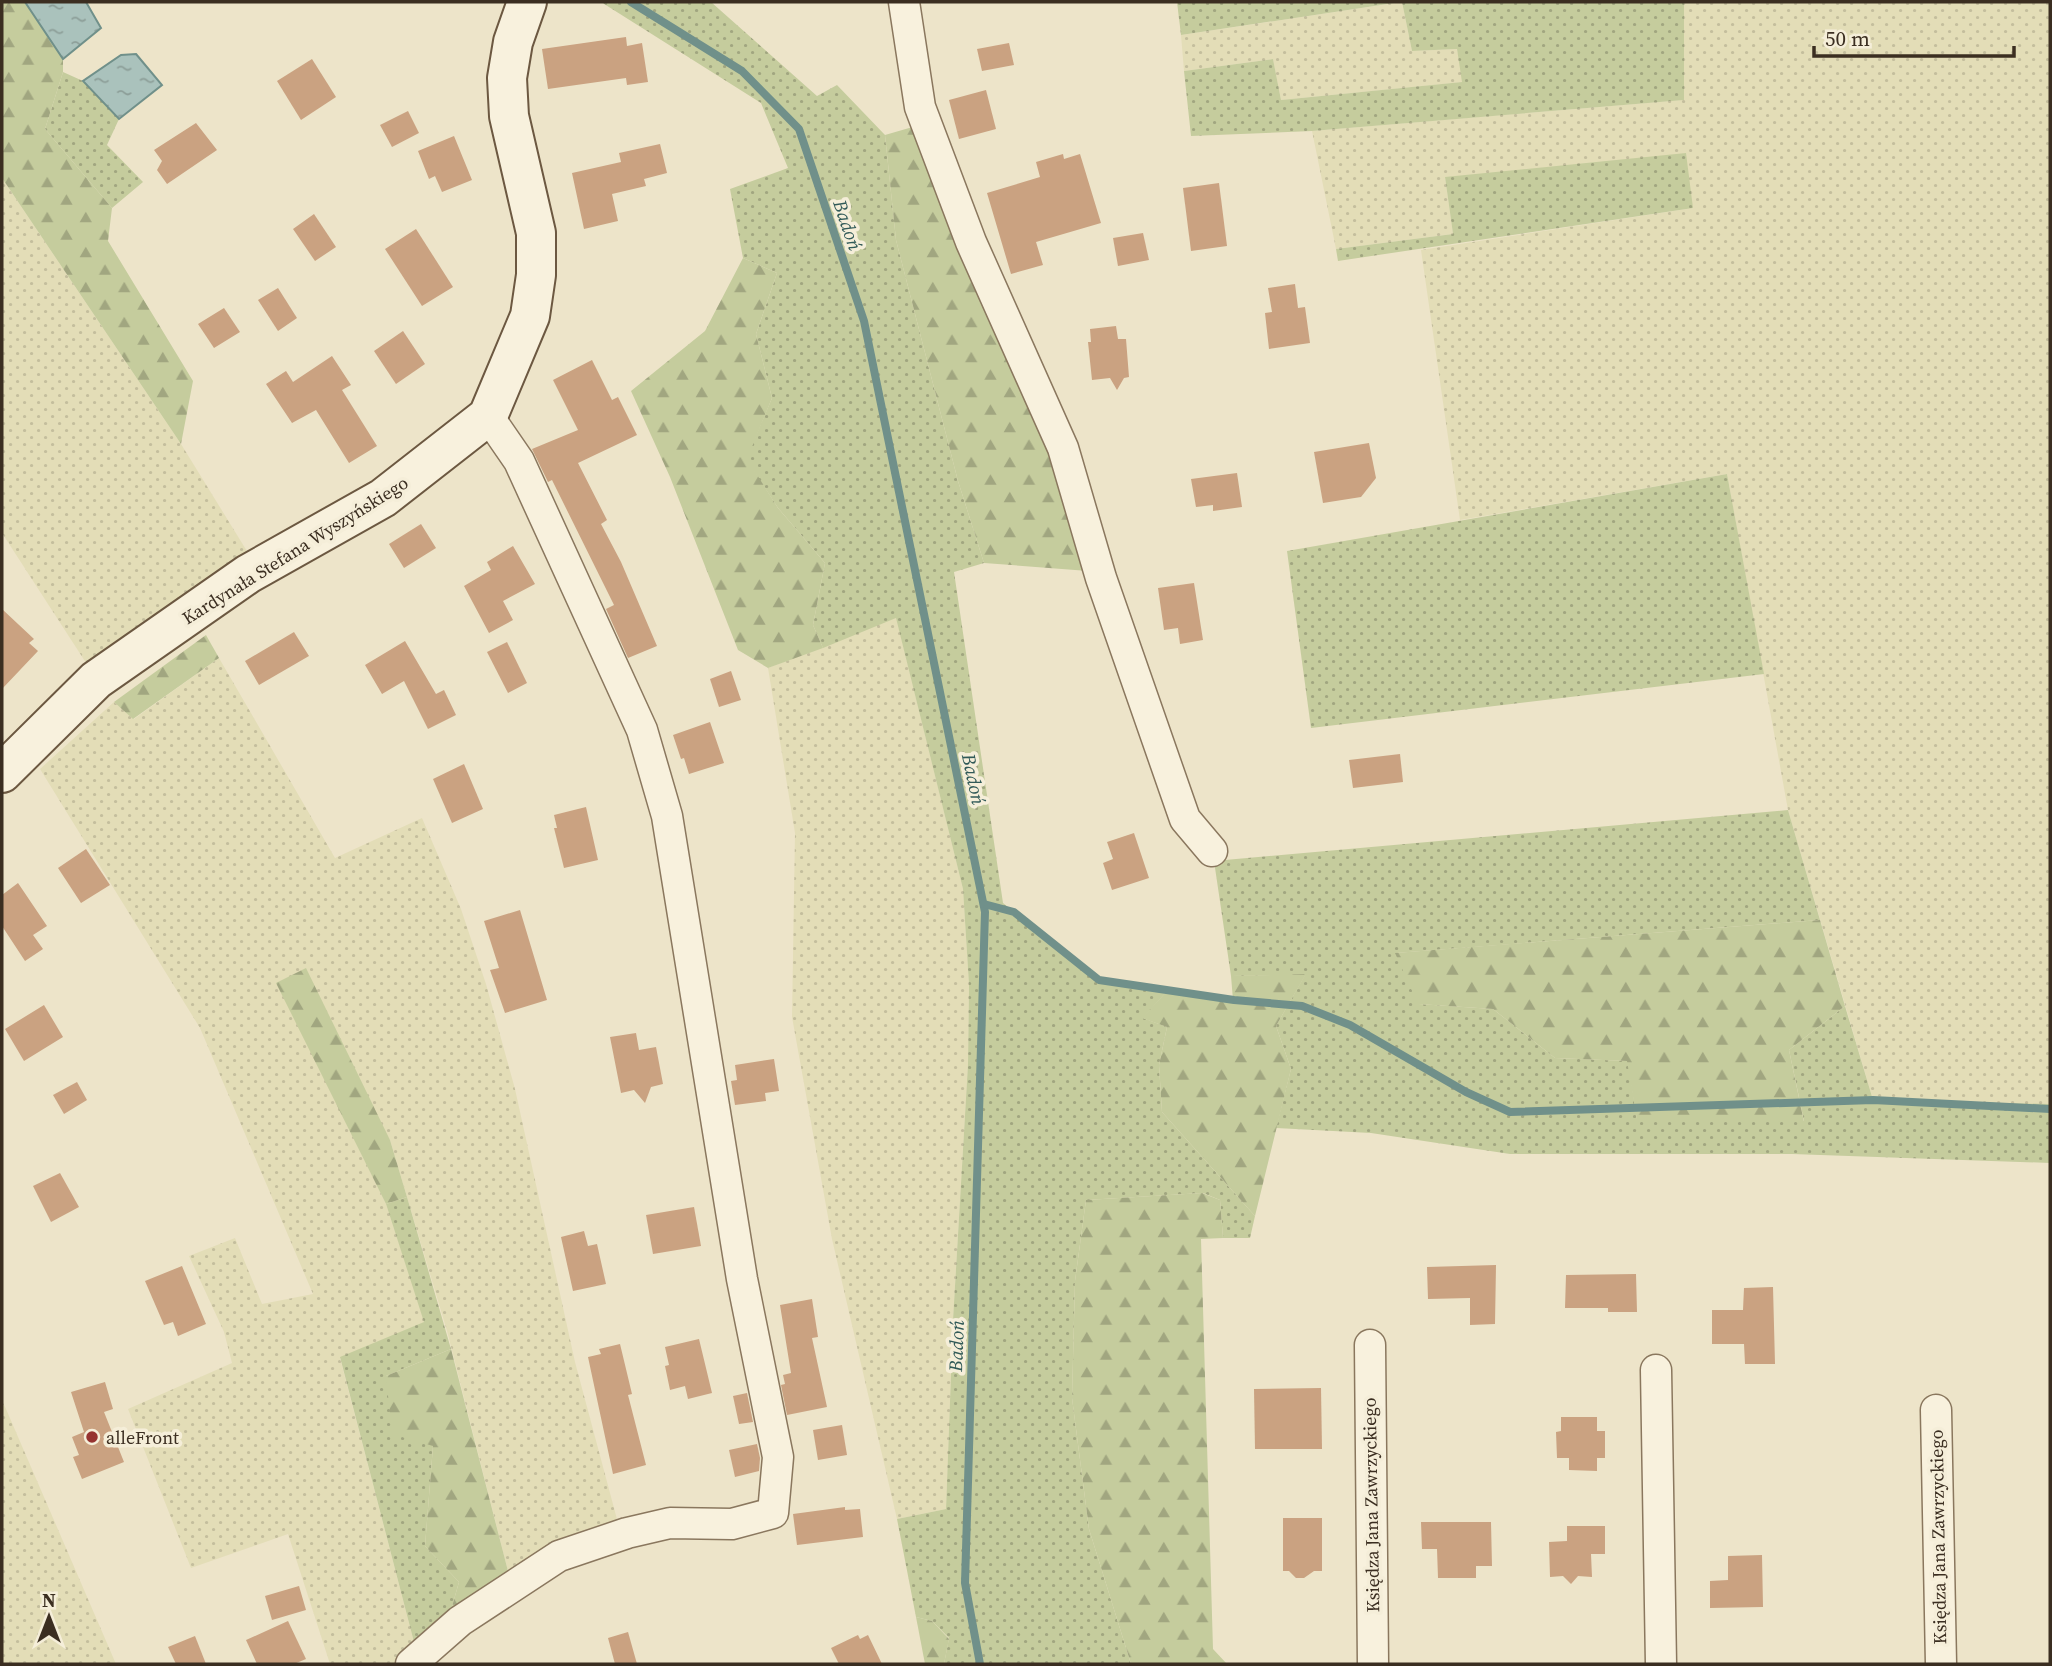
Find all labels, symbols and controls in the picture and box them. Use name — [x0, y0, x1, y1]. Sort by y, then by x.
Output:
scale bar — [1814, 14, 2014, 58]
text: 50 m — [1825, 24, 1870, 53]
water label: Badoń — [827, 195, 869, 254]
street label: Kardynała Stefana Wyszyńskiego — [177, 470, 413, 630]
water label: Badoń — [956, 750, 992, 807]
water label: Badoń — [942, 1319, 970, 1373]
street label: Księdza Jana Zawrzyckiego — [1357, 1397, 1385, 1613]
place label: alleFront — [106, 1425, 179, 1450]
marker: alleFront — [84, 1429, 100, 1445]
street label: Księdza Jana Zawrzyckiego — [1924, 1429, 1952, 1645]
north arrow — [14, 1582, 84, 1652]
text: N — [42, 1587, 56, 1613]

